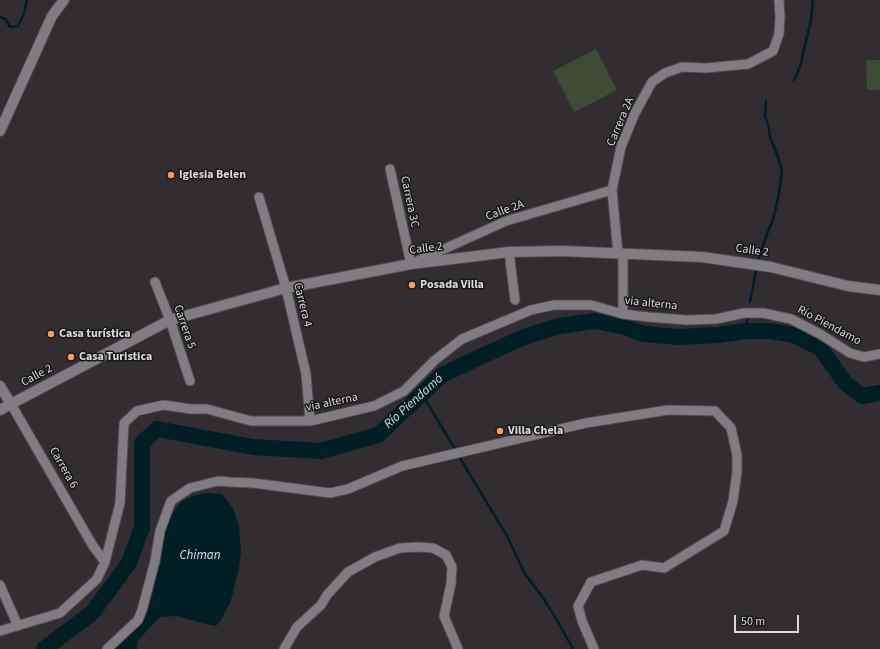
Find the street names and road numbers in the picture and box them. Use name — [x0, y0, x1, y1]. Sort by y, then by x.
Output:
street label: Carrera 2A — [604, 95, 638, 149]
street label: Carrera 3C — [397, 175, 421, 229]
street label: Calle 2A — [484, 197, 526, 225]
street label: Calle 2 — [409, 240, 443, 258]
street label: Calle 2 — [734, 242, 770, 260]
street label: Carrera 4 — [290, 281, 314, 329]
street label: via alterna — [624, 294, 678, 314]
street label: Carrera 5 — [170, 303, 198, 351]
street label: Río Piendamo — [795, 303, 863, 349]
street label: Calle 2 — [19, 362, 55, 390]
street label: via alterna — [305, 390, 359, 416]
street label: Carrera 6 — [45, 445, 81, 491]

